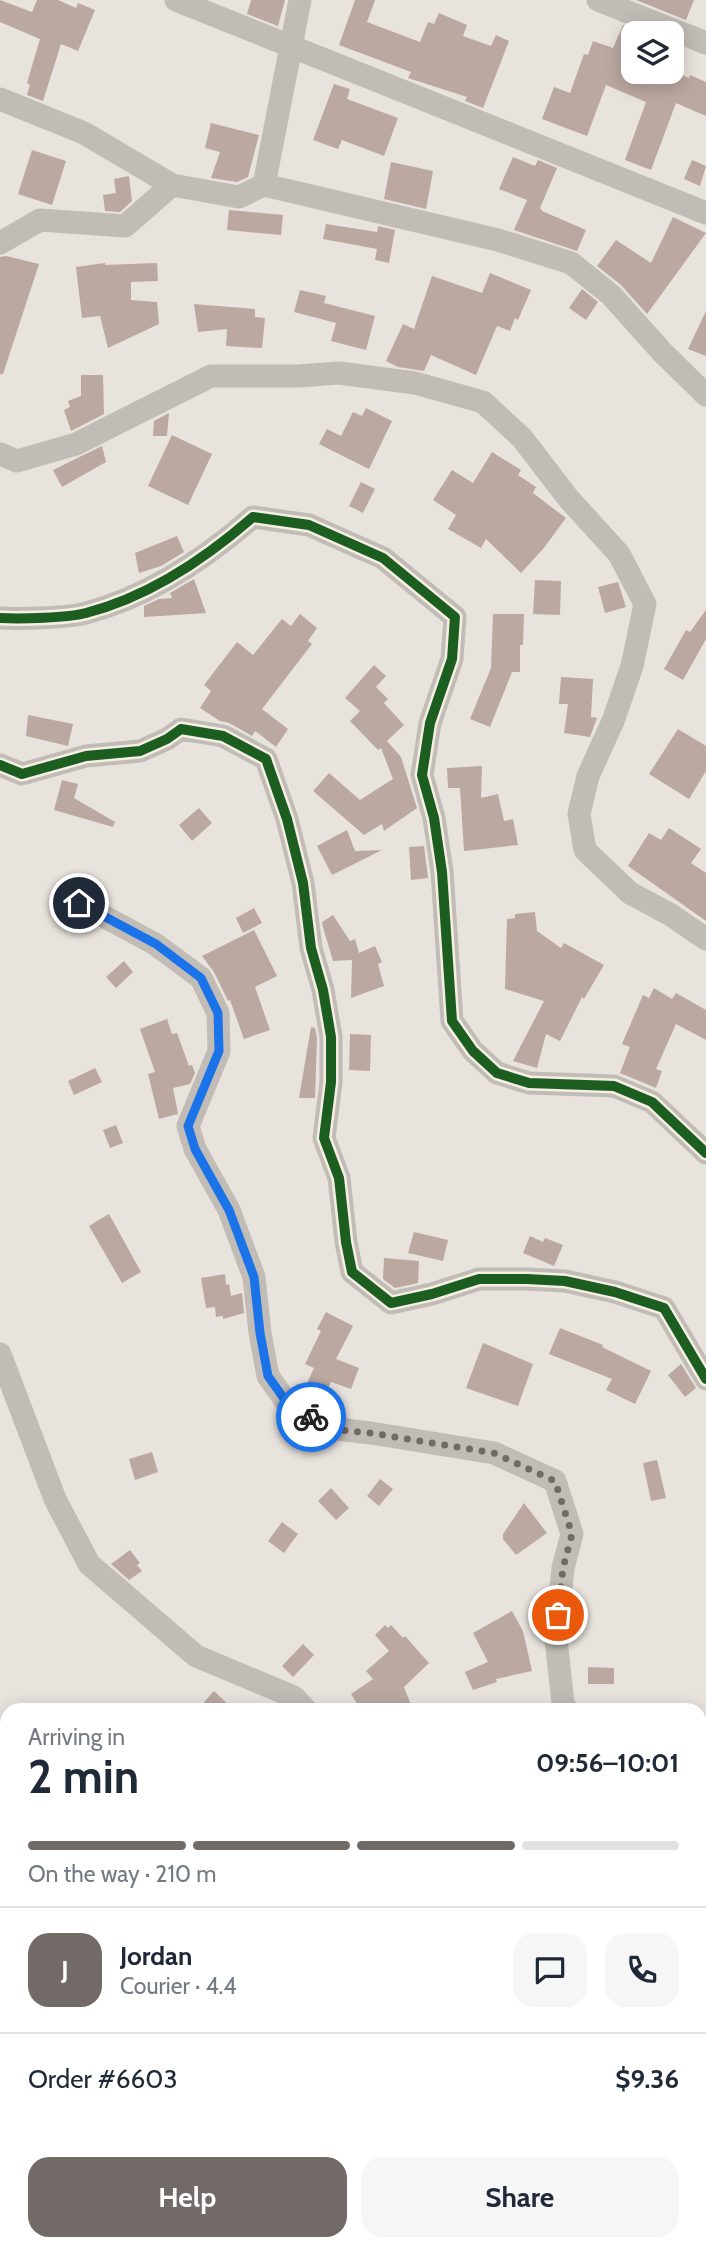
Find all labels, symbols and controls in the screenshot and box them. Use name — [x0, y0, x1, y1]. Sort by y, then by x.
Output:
map controls — [621, 21, 684, 84]
button: layers — [621, 21, 684, 84]
pin — [49, 873, 109, 933]
icon: home — [60, 884, 98, 922]
courier — [276, 1382, 346, 1452]
icon: bike — [292, 1398, 330, 1436]
pin — [528, 1585, 588, 1645]
icon: bag — [539, 1596, 577, 1634]
text: Arriving in — [28, 1723, 125, 1751]
text: 09:56–10:01 — [536, 1747, 679, 1779]
text: 2 min — [28, 1749, 139, 1805]
text: On the way · 210 m — [28, 1860, 216, 1888]
button: chat — [513, 1933, 587, 2007]
button: phone — [605, 1933, 679, 2007]
text: Jordan — [120, 1940, 192, 1972]
text: J — [61, 1954, 69, 1986]
text: Courier · 4.4 — [120, 1972, 237, 2000]
text: Order #6603 — [28, 2063, 178, 2095]
text: $9.36 — [615, 2063, 679, 2095]
button: Help — [28, 2157, 347, 2237]
button: Share — [361, 2157, 679, 2237]

